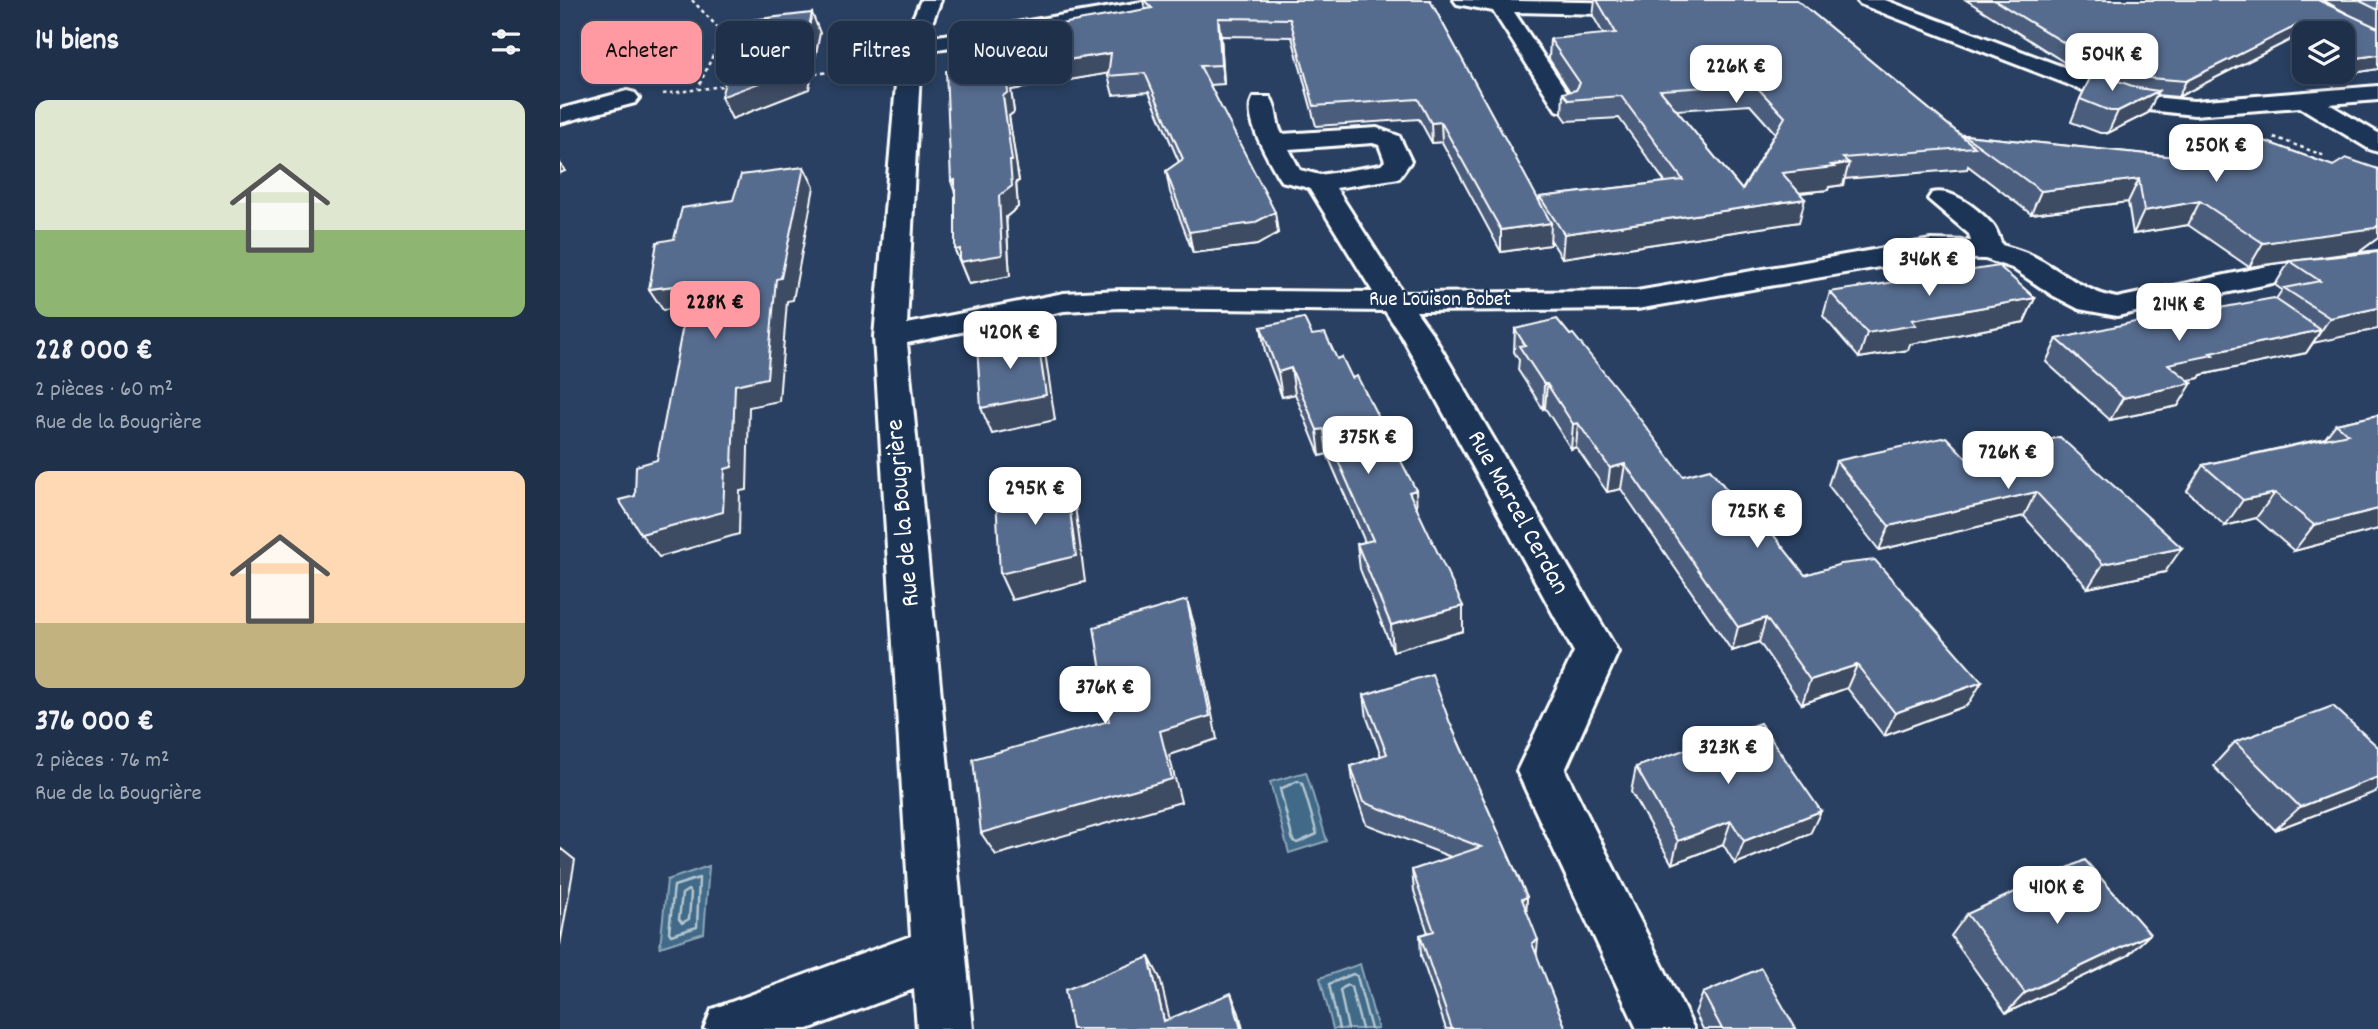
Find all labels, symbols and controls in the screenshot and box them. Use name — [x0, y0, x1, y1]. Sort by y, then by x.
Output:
text: 14 biens — [35, 21, 119, 64]
chip: Acheter — [581, 21, 702, 84]
chip: Louer — [716, 21, 814, 84]
chip: Filtres — [828, 21, 935, 84]
chip: Nouveau — [949, 21, 1072, 84]
map controls — [2292, 21, 2355, 84]
button: layers — [2292, 21, 2355, 84]
icon: filters — [487, 23, 525, 61]
pin: 504K € — [2055, 34, 2169, 93]
text: 504K € — [2081, 39, 2143, 72]
pin: 226K € — [1679, 46, 1793, 105]
text: 226K € — [1706, 51, 1766, 84]
pin: 250K € — [2159, 124, 2273, 184]
text: 250K € — [2185, 130, 2247, 163]
icon: home — [217, 145, 343, 271]
pin: 346K € — [1872, 238, 1986, 298]
text: 346K € — [1899, 244, 1959, 277]
pin: 228K € — [658, 282, 772, 341]
pin: 214K € — [2122, 284, 2236, 343]
street label: Rue Louison Bobet — [1369, 286, 1511, 316]
text: 228K € — [686, 287, 744, 320]
text: 214K € — [2152, 289, 2206, 322]
pin: 420K € — [953, 312, 1067, 371]
text: 420K € — [980, 317, 1040, 350]
text: 228 000 € — [35, 331, 153, 374]
text: 2 pièces · 60 m² — [35, 374, 173, 407]
text: Rue de la Bougrière — [35, 407, 202, 440]
pin: 375K € — [1311, 416, 1425, 476]
street label: Rue de la Bougrière — [877, 418, 931, 608]
text: 375K € — [1339, 422, 1397, 455]
street label: Rue Marcel Cerdan — [1457, 424, 1577, 602]
pin: 726K € — [1951, 432, 2065, 491]
text: 726K € — [1979, 437, 2037, 470]
pin: 295K € — [978, 468, 1092, 527]
text: 295K € — [1005, 473, 1065, 506]
pin: 725K € — [1700, 490, 1814, 550]
text: 725K € — [1728, 496, 1786, 529]
icon: home — [217, 516, 343, 642]
pin: 376K € — [1048, 666, 1162, 726]
text: 376K € — [1075, 672, 1135, 705]
text: 376 000 € — [35, 702, 154, 745]
pin: 323K € — [1671, 726, 1785, 786]
text: 323K € — [1698, 732, 1758, 765]
text: 2 pièces · 76 m² — [35, 745, 169, 778]
text: Rue de la Bougrière — [35, 778, 202, 811]
pin: 410K € — [2000, 866, 2114, 926]
text: 410K € — [2029, 872, 2085, 905]

